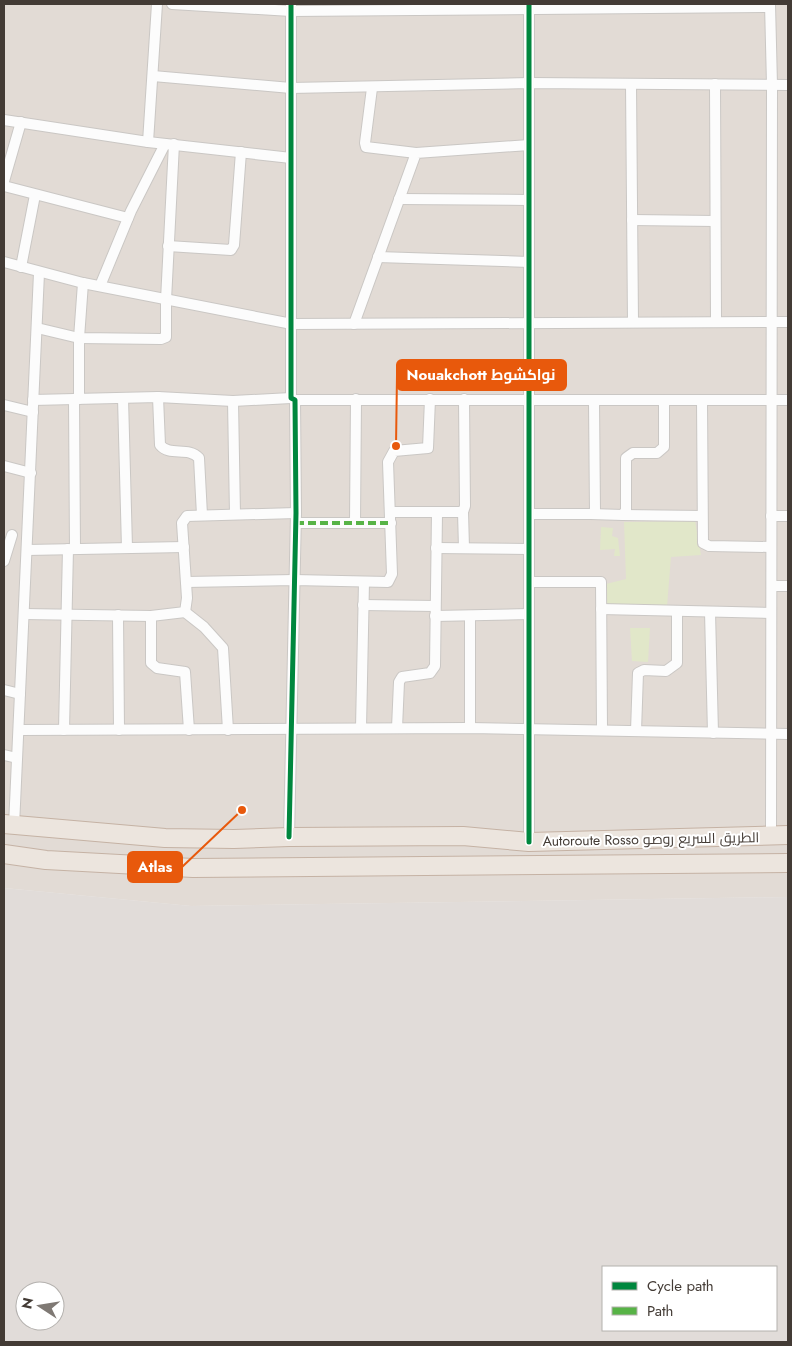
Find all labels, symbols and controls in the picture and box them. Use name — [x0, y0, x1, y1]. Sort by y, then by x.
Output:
callout: Nouakchott نواكشوط — [397, 360, 566, 390]
text: Nouakchott نواكشوط — [407, 364, 555, 386]
street label: Autoroute Rosso الطريق السريع روصو — [543, 827, 759, 851]
callout: Atlas — [128, 852, 182, 882]
text: Atlas — [137, 856, 173, 878]
legend — [602, 1266, 777, 1331]
text: Cycle path — [647, 1275, 714, 1297]
north arrow — [15, 1281, 65, 1331]
text: N — [16, 1296, 38, 1311]
text: Path — [647, 1300, 673, 1322]

